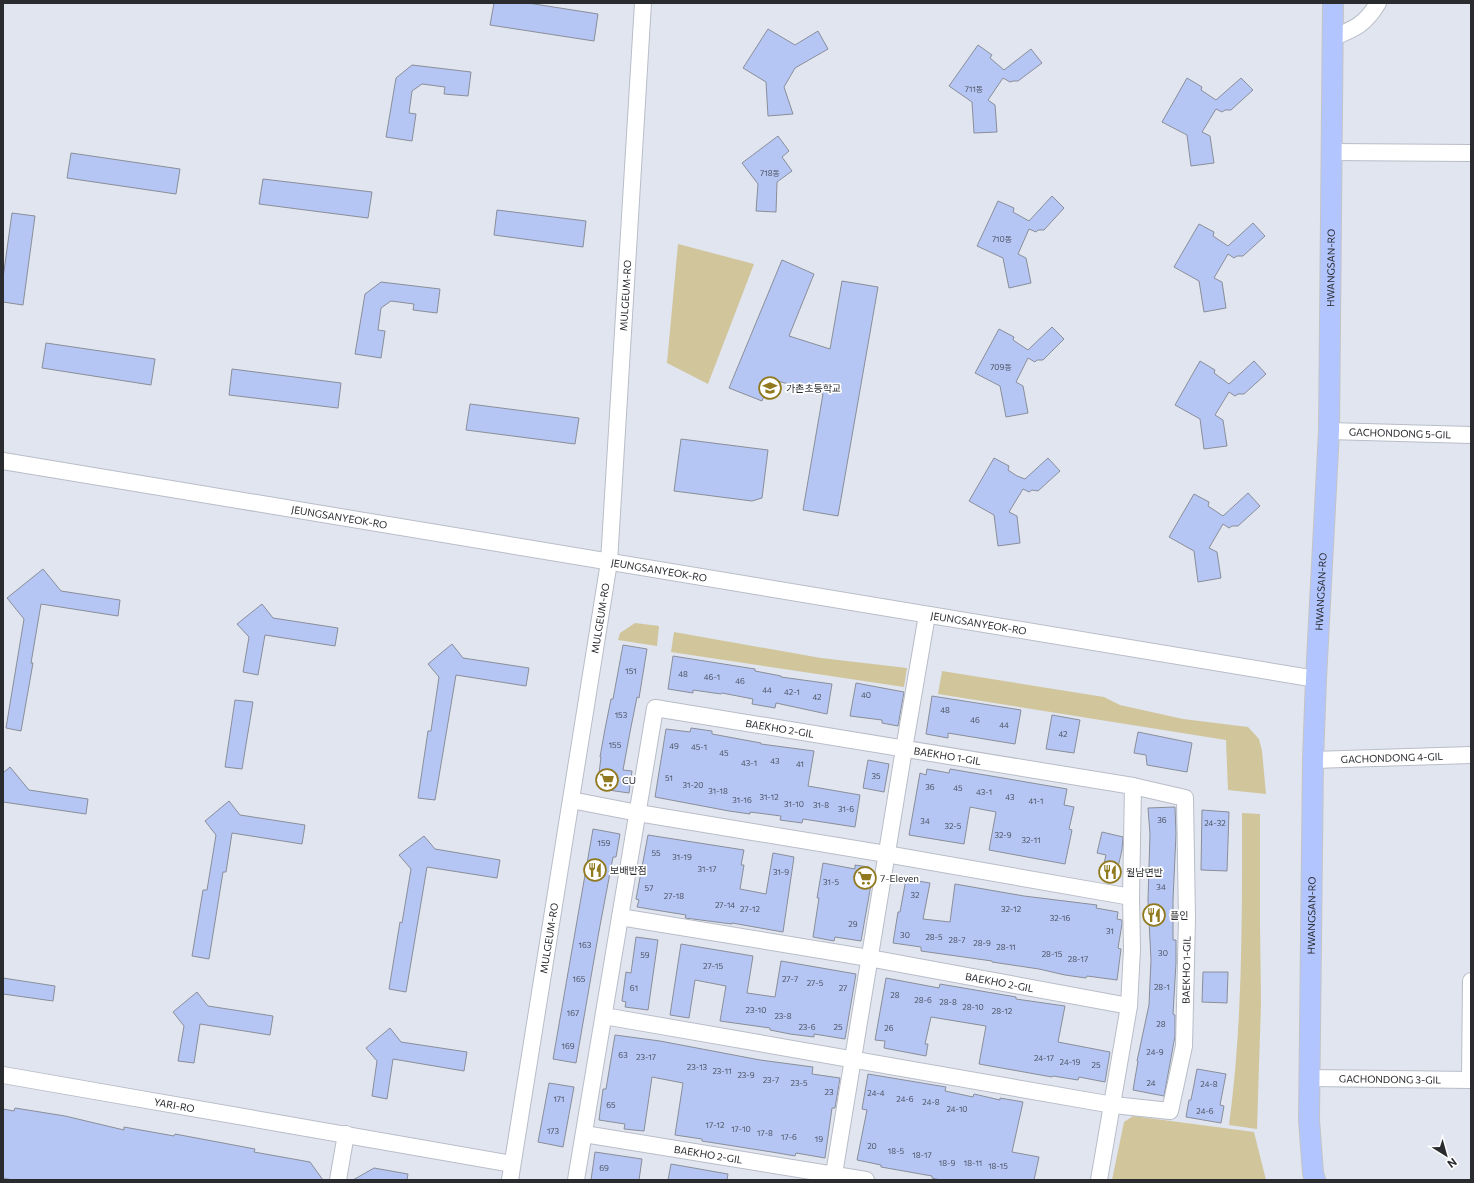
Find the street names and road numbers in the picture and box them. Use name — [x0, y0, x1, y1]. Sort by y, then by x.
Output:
street label: HWANGSAN-RO — [1324, 229, 1337, 307]
street label: MULGEUM-RO — [617, 259, 633, 331]
street label: GACHONDONG 5-GIL — [1349, 426, 1452, 440]
street label: JEUNGSANYEOK-RO — [290, 503, 388, 531]
street label: HWANGSAN-RO — [1313, 552, 1329, 631]
street label: JEUNGSANYEOK-RO — [610, 556, 708, 584]
street label: MULGEUM-RO — [588, 582, 612, 654]
street label: JEUNGSANYEOK-RO — [930, 609, 1028, 637]
street label: BAEKHO 2-GIL — [745, 717, 815, 740]
street label: BAEKHO 1-GIL — [913, 744, 982, 767]
street label: GACHONDONG 4-GIL — [1341, 750, 1444, 765]
street label: HWANGSAN-RO — [1305, 876, 1318, 955]
street label: MULGEUM-RO — [537, 902, 560, 974]
street label: BAEKHO 1-GIL — [1179, 936, 1193, 1004]
street label: BAEKHO 2-GIL — [964, 970, 1035, 994]
street label: GACHONDONG 3-GIL — [1339, 1072, 1441, 1086]
street label: YARI-RO — [153, 1096, 196, 1114]
street label: BAEKHO 2-GIL — [673, 1143, 744, 1166]

